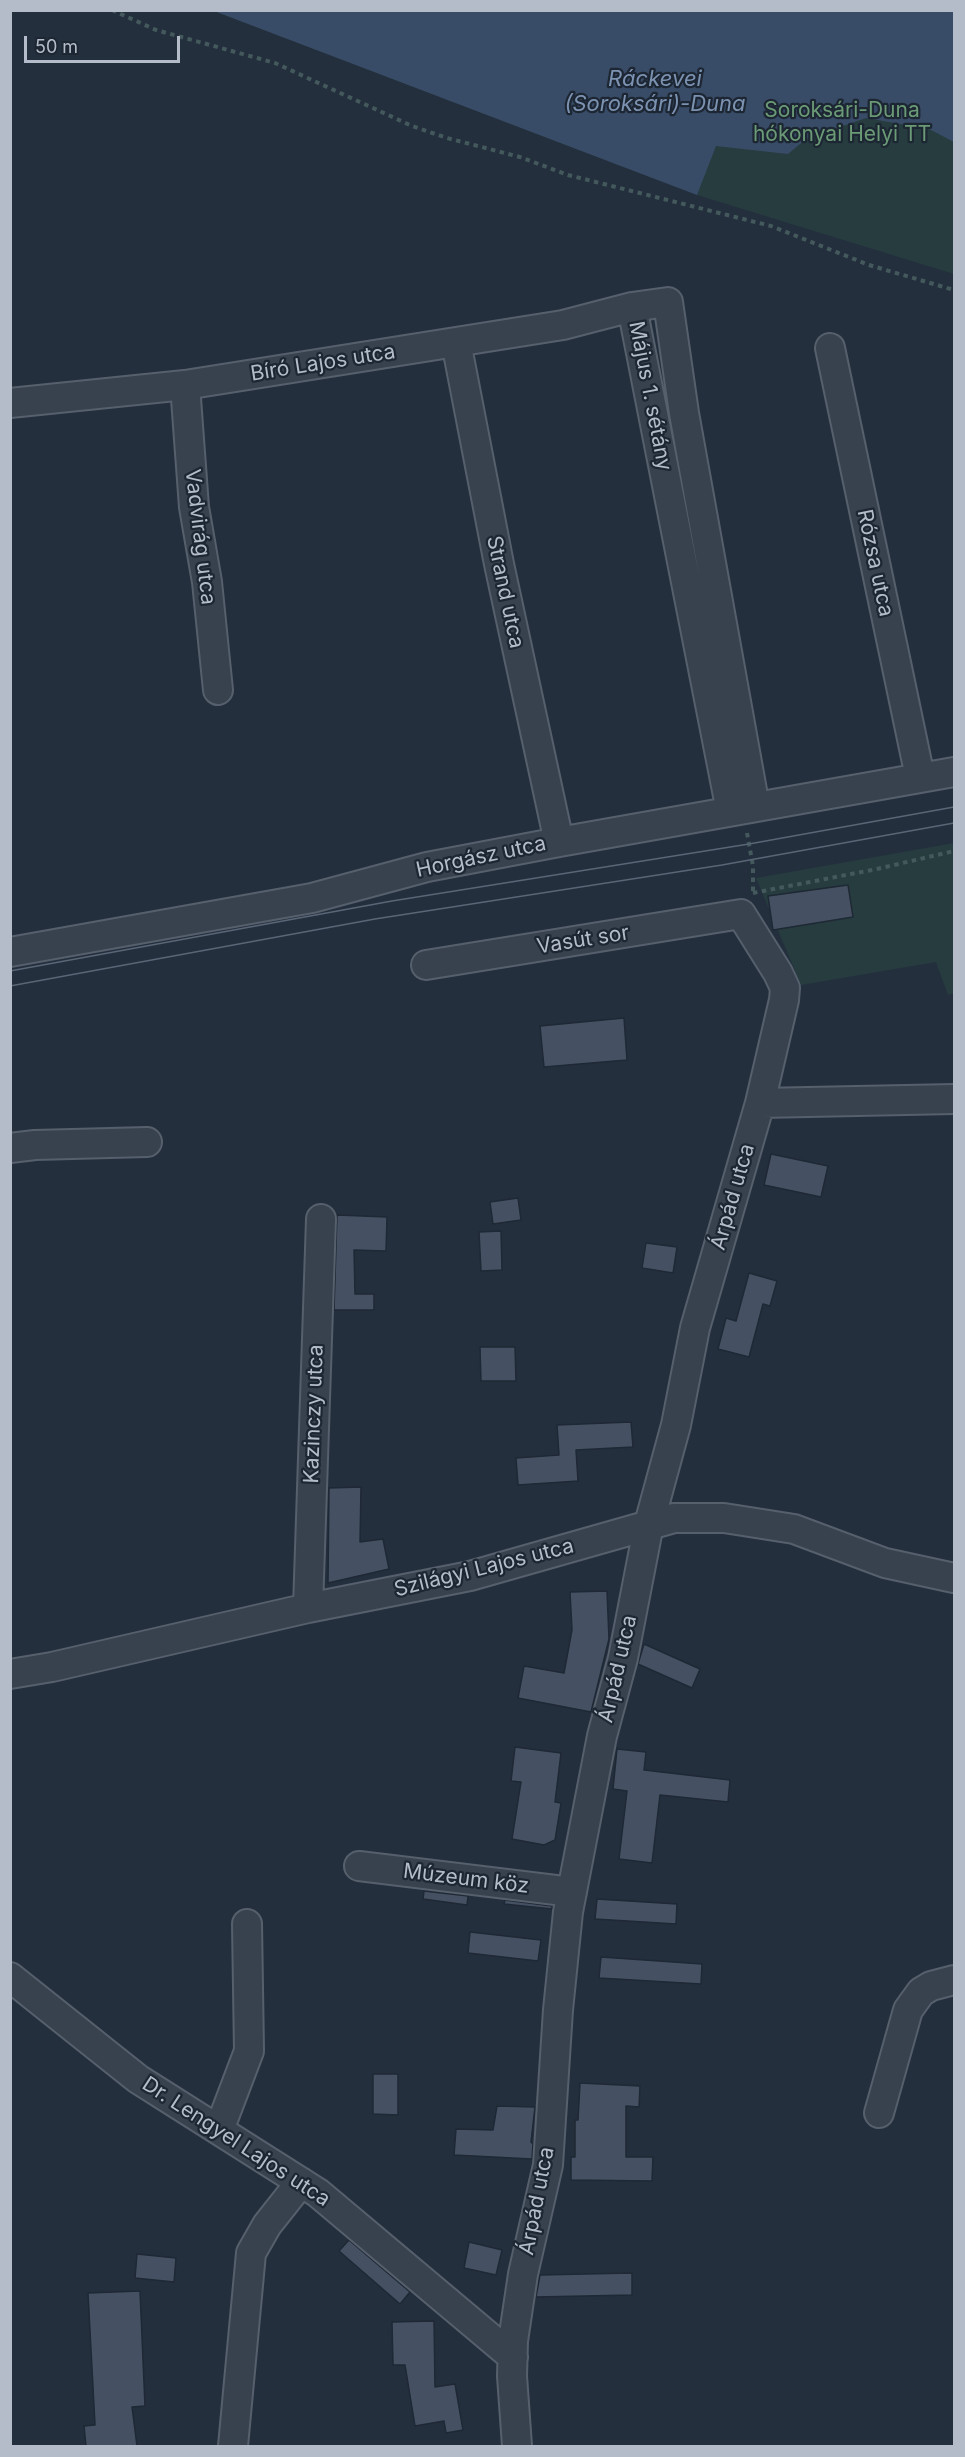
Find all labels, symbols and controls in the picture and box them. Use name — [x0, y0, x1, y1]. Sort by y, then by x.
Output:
scale bar — [27, 24, 183, 62]
text: 50 m — [35, 36, 78, 57]
water label: Ráckevei (Soroksári)-Duna — [564, 66, 746, 118]
park label: Soroksári-Duna hókonyai Helyi TT — [753, 98, 931, 148]
street label: Május 1. sétány — [623, 319, 677, 473]
street label: Bíró Lajos utca — [249, 339, 397, 387]
street label: Vadvirág utca — [179, 468, 221, 606]
street label: Rózsa utca — [851, 507, 899, 619]
street label: Strand utca — [481, 533, 529, 651]
street label: Horgász utca — [414, 831, 548, 883]
street label: Vasút sor — [535, 920, 631, 960]
street label: Árpád utca — [706, 1141, 760, 1253]
street label: Kazinczy utca — [299, 1344, 329, 1484]
street label: Szilágyi Lajos utca — [392, 1534, 576, 1602]
street label: Árpád utca — [593, 1613, 643, 1725]
street label: Múzeum köz — [402, 1859, 530, 1899]
street label: Dr. Lengyel Lajos utca — [137, 2072, 335, 2212]
street label: Árpád utca — [514, 2145, 560, 2257]

